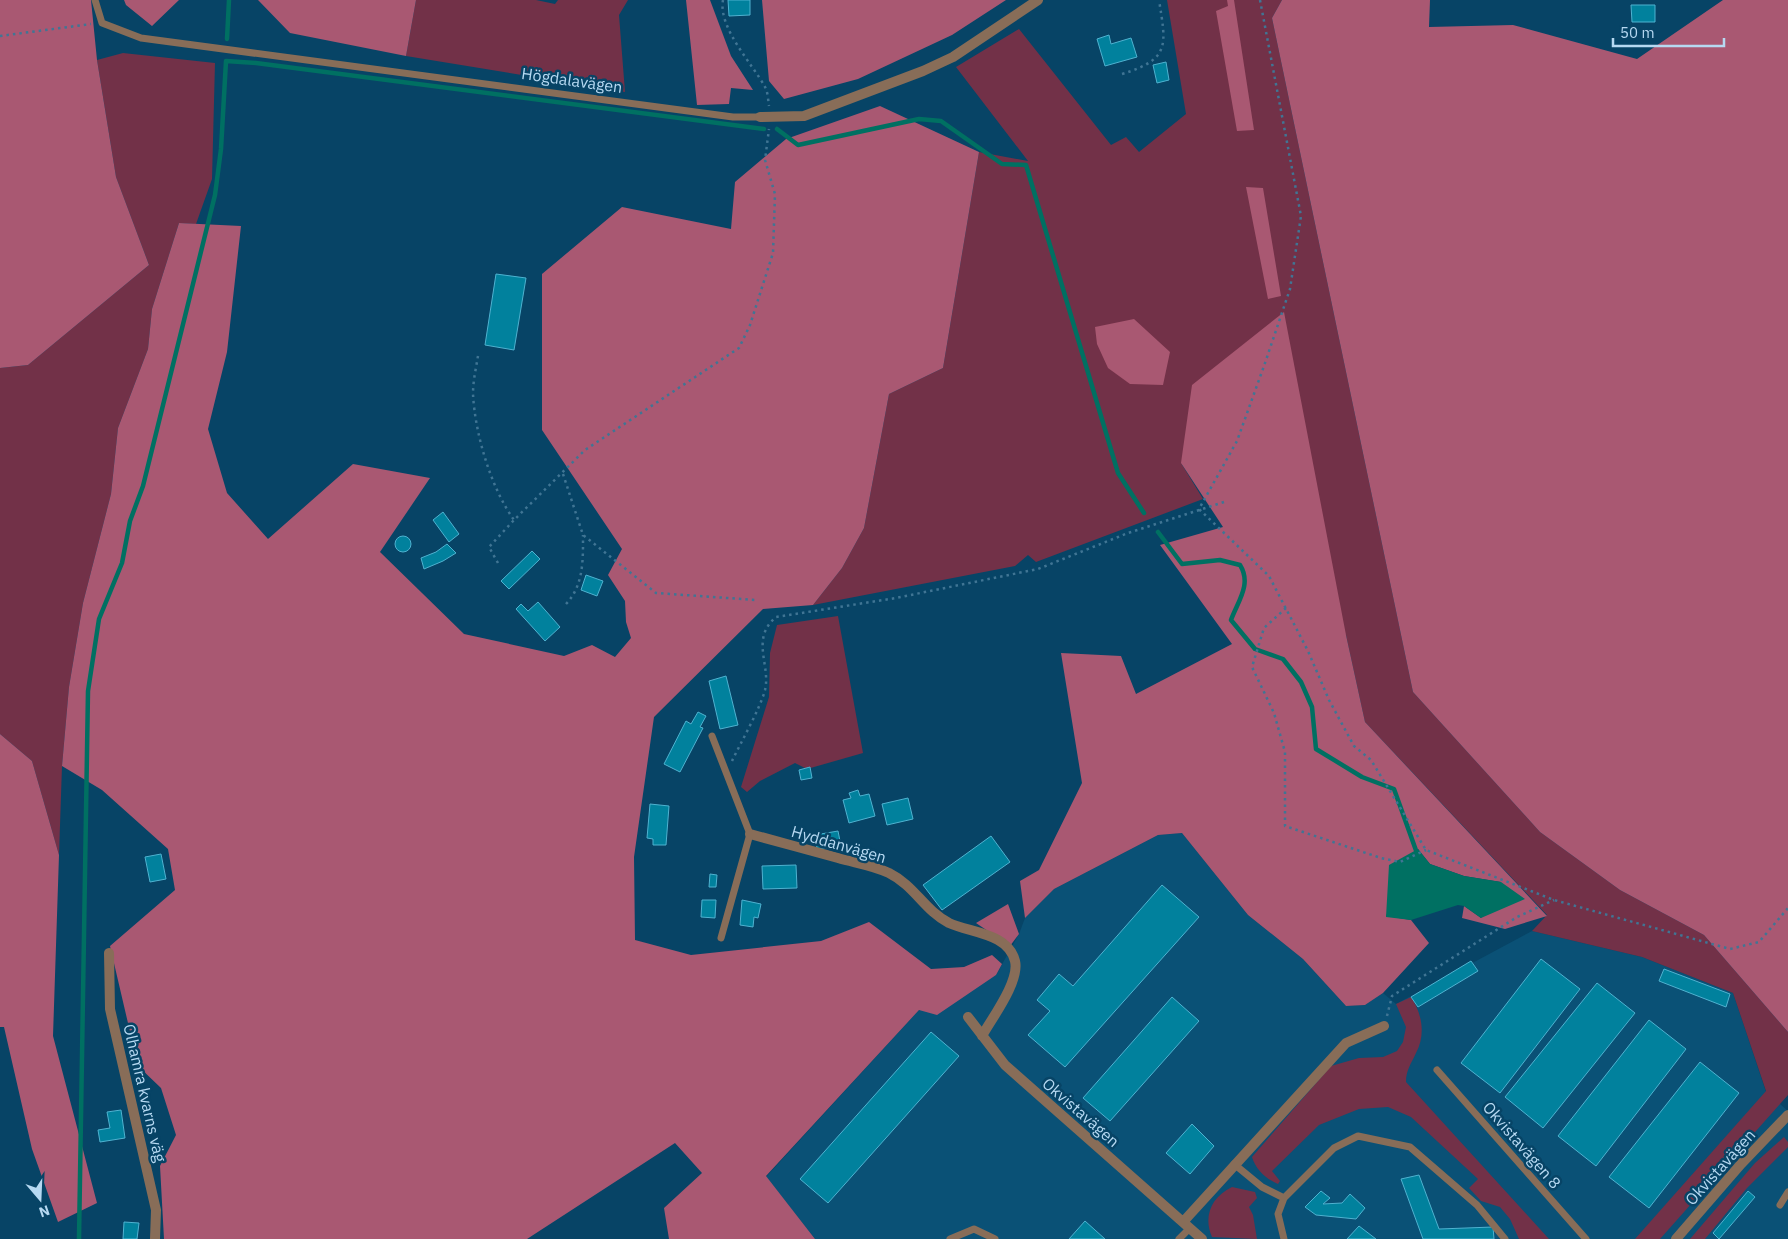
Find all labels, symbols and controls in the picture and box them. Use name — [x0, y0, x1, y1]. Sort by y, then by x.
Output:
scale bar — [1613, 15, 1724, 47]
text: 50 m — [1620, 23, 1655, 42]
street label: Högdalavägen — [520, 63, 624, 97]
street label: Hyddanvägen — [789, 821, 889, 867]
street label: Olhamra kvarns väg — [119, 1022, 171, 1165]
street label: Okvistavägen — [1038, 1073, 1124, 1151]
street label: Okvistavägen 8 — [1479, 1097, 1565, 1193]
street label: Okvistavägen — [1681, 1125, 1759, 1209]
north arrow — [15, 1174, 65, 1224]
text: N — [37, 1201, 52, 1221]

